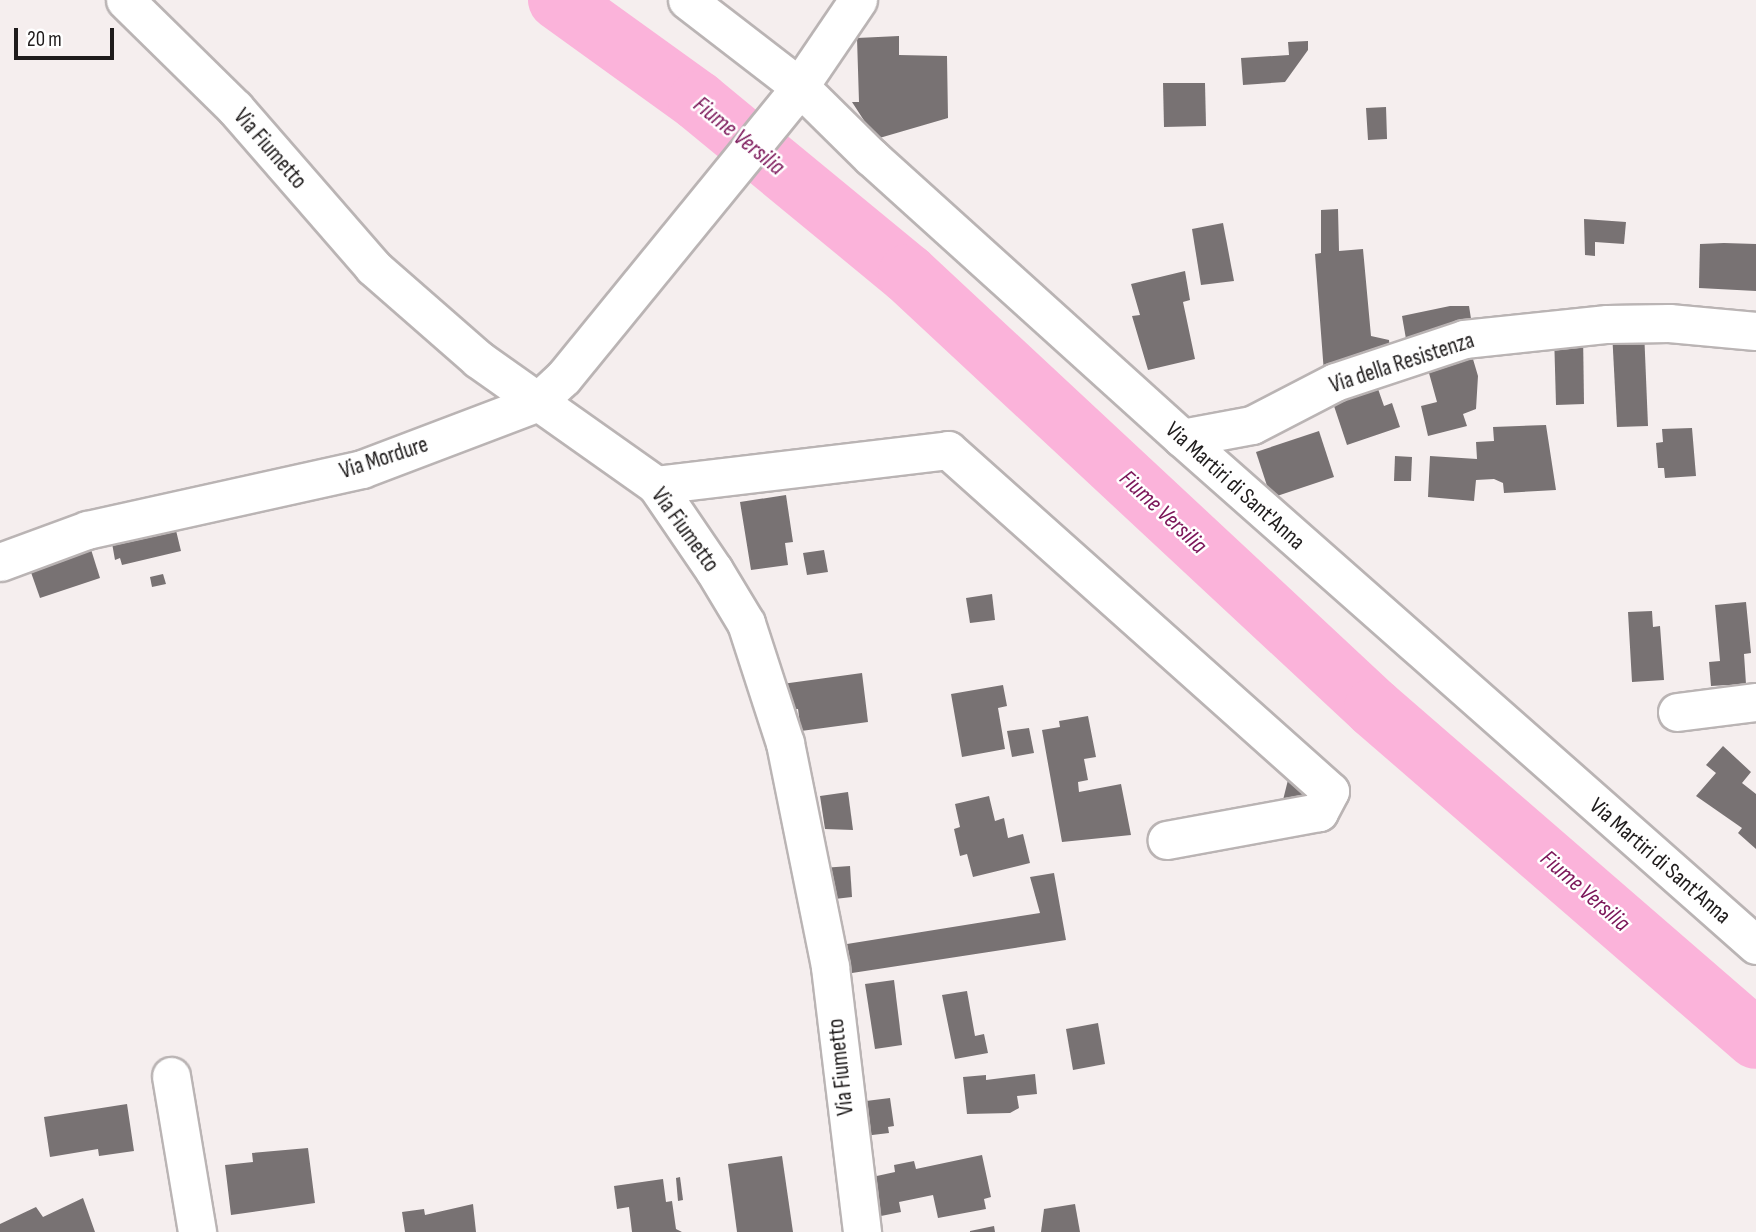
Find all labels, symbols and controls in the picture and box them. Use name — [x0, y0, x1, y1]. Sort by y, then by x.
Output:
scale bar — [18, 14, 117, 58]
text: 20 m — [27, 27, 62, 52]
water label: Fiume Versilia — [687, 90, 791, 182]
street label: Via Fiumetto — [228, 103, 312, 195]
street label: Via della Resistenza — [1326, 327, 1478, 399]
street label: Via Martiri di Sant'Anna — [1160, 416, 1310, 556]
street label: Via Mordure — [336, 431, 432, 485]
water label: Fiume Versilia — [1113, 464, 1213, 560]
street label: Via Fiumetto — [645, 482, 725, 578]
street label: Via Martiri di Sant'Anna — [1584, 792, 1736, 930]
water label: Fiume Versilia — [1534, 844, 1636, 938]
street label: Via Fiumetto — [822, 1017, 860, 1117]

